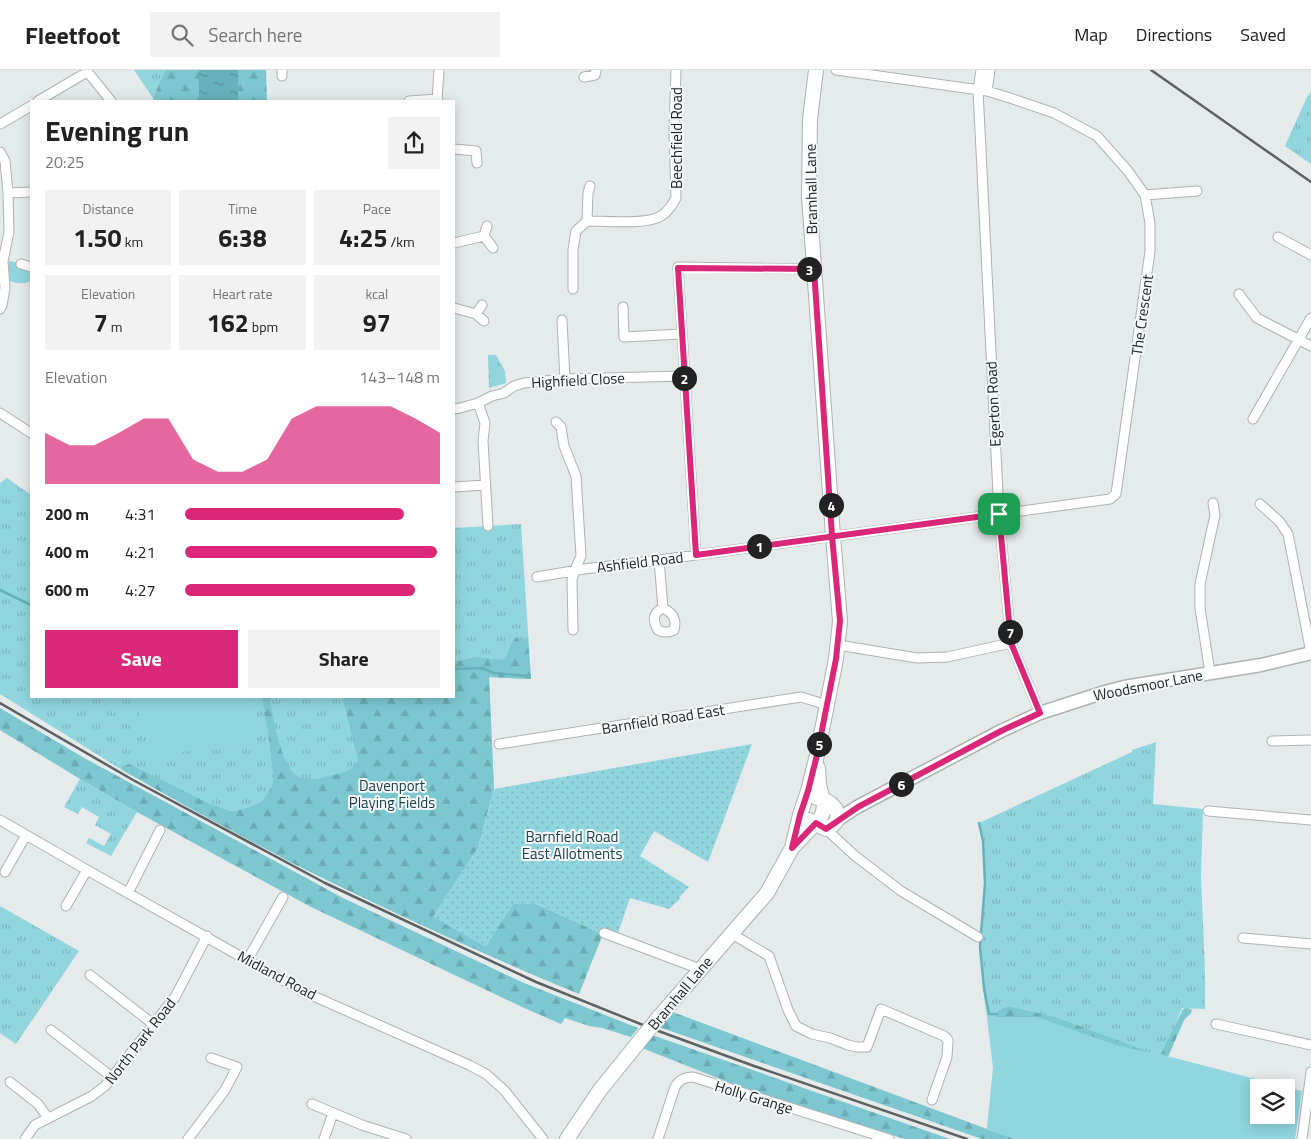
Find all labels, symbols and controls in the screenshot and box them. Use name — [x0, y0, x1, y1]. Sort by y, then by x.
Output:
search box — [150, 12, 500, 57]
text: Fleetfoot — [25, 17, 120, 53]
text: Search here — [208, 20, 302, 49]
icon: search — [168, 21, 196, 49]
text: Map — [1074, 21, 1108, 48]
text: Directions — [1136, 21, 1212, 48]
text: Saved — [1240, 21, 1286, 48]
street label: Beechfield Road — [665, 87, 688, 189]
text: Evening run — [45, 109, 189, 152]
button: share — [388, 117, 440, 169]
street label: Bramhall Lane — [799, 143, 823, 235]
text: 20:25 — [45, 150, 84, 174]
text: Distance — [83, 198, 134, 219]
text: Time — [228, 198, 257, 219]
text: Pace — [363, 198, 391, 219]
text: 1.50 — [73, 219, 122, 257]
text: 6:38 — [218, 219, 267, 257]
text: 4:25 — [339, 219, 387, 257]
text: km — [122, 231, 143, 252]
text: /km — [387, 231, 415, 252]
pin: 3 — [796, 256, 822, 282]
text: 3 — [806, 259, 813, 280]
street label: The Crescent — [1125, 272, 1159, 357]
text: Elevation — [81, 283, 135, 304]
text: Heart rate — [212, 283, 273, 304]
text: kcal — [365, 283, 388, 304]
text: 7 — [94, 304, 108, 342]
text: 162 — [207, 304, 249, 342]
text: 97 — [363, 304, 391, 342]
text: m — [108, 316, 123, 337]
text: bpm — [249, 316, 278, 337]
street label: Egerton Road — [979, 361, 1007, 447]
text: Elevation — [45, 365, 107, 389]
text: 143–148 m — [359, 365, 440, 389]
street label: Highfield Close — [531, 366, 625, 394]
pin: 2 — [672, 366, 696, 390]
text: 2 — [681, 368, 688, 389]
pin: 4 — [818, 492, 844, 518]
pin — [978, 493, 1020, 535]
text: 4 — [828, 495, 835, 516]
icon: arrive — [985, 500, 1013, 528]
text: 200 m — [45, 502, 89, 526]
text: 4:31 — [125, 502, 155, 526]
pin: 1 — [746, 534, 772, 558]
text: 1 — [756, 536, 763, 557]
text: 400 m — [45, 540, 89, 564]
text: 4:21 — [125, 540, 155, 564]
street label: Ashfield Road — [595, 545, 685, 579]
text: 600 m — [45, 578, 89, 602]
text: 4:27 — [125, 578, 155, 602]
pin: 7 — [998, 620, 1022, 644]
text: 7 — [1007, 622, 1014, 643]
button: Save — [45, 630, 238, 688]
button: Share — [248, 630, 440, 688]
street label: Woodsmoor Lane — [1091, 663, 1205, 707]
street label: Barnfield Road East — [600, 698, 727, 740]
pin: 5 — [806, 732, 832, 756]
text: 5 — [816, 734, 823, 755]
pin: 6 — [888, 772, 914, 796]
park label: Davenport Playing Fields — [349, 774, 435, 814]
text: 6 — [898, 774, 905, 795]
park label: Barnfield Road East Allotments — [522, 825, 622, 865]
street label: Midland Road — [233, 945, 321, 1005]
street label: Bramhall Lane — [642, 951, 718, 1035]
street label: North Park Road — [99, 993, 181, 1089]
street label: Holly Grange — [712, 1074, 796, 1120]
map controls — [1250, 1079, 1295, 1124]
button: layers — [1250, 1079, 1295, 1124]

